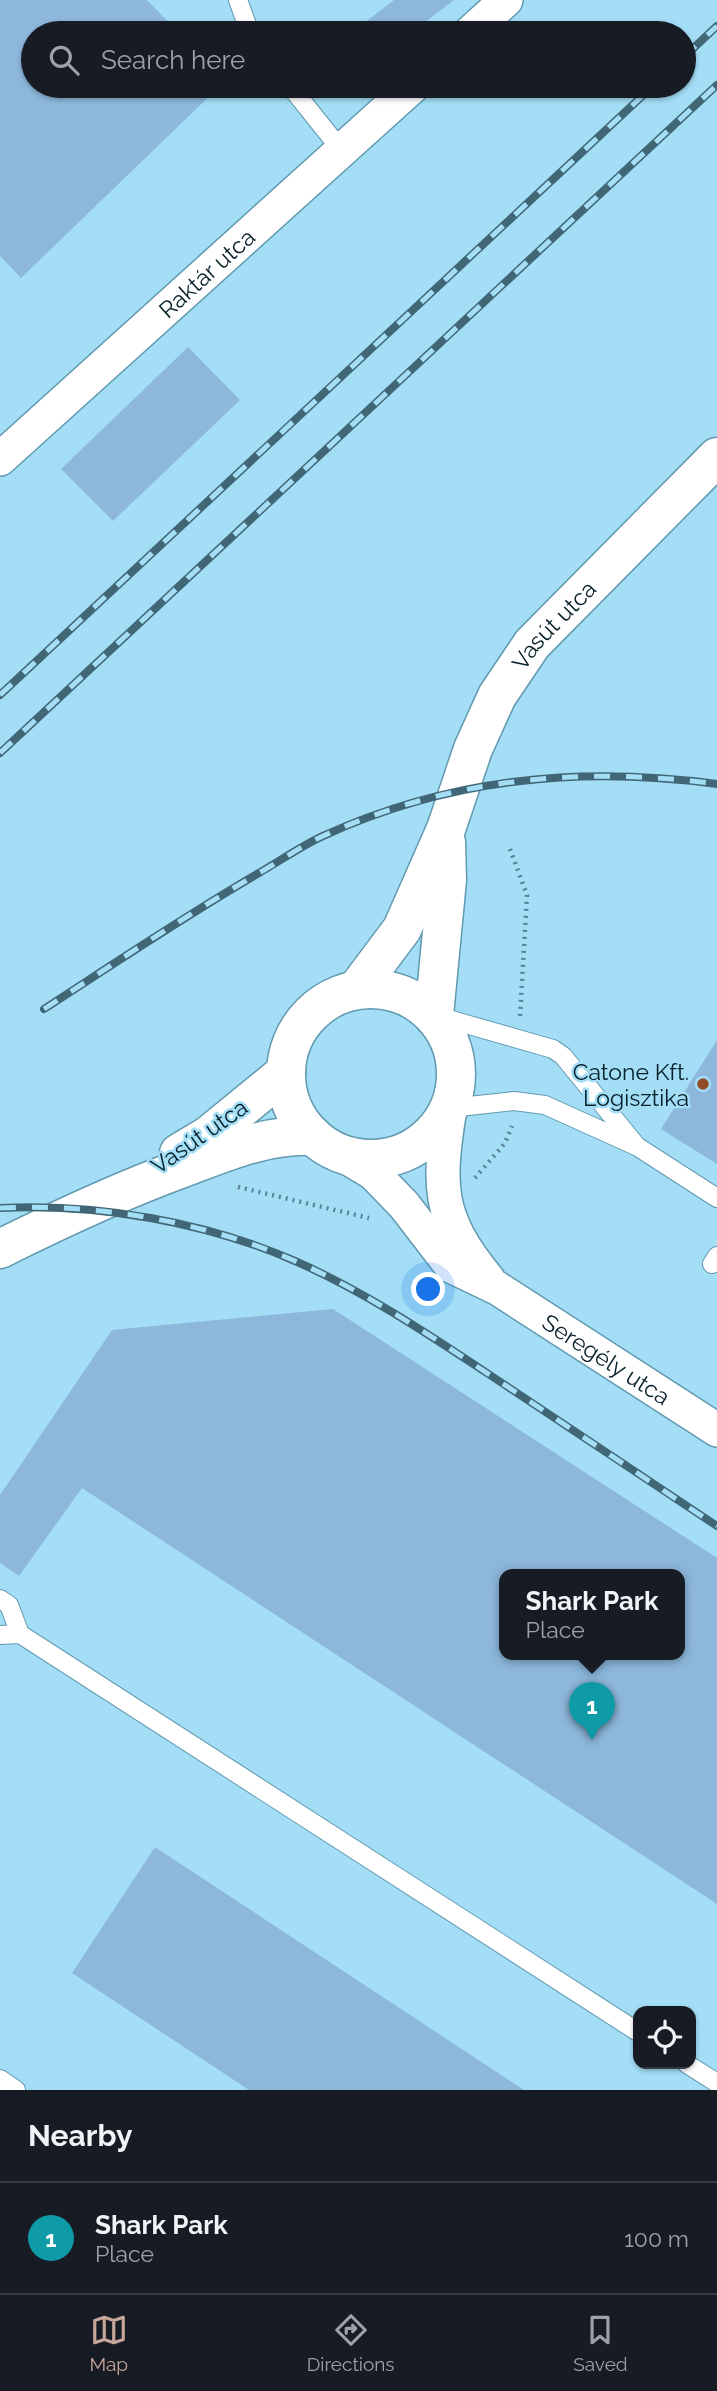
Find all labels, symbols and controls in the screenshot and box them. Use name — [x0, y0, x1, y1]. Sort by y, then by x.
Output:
search box — [21, 21, 696, 98]
icon: search — [45, 41, 83, 79]
text: Search here — [101, 45, 245, 75]
street label: Raktár utca — [153, 223, 260, 323]
street label: Vasút utca — [505, 575, 601, 674]
place label: Catone Kft. Logisztika — [573, 1058, 689, 1111]
marker: Catone Kft. Logisztika — [695, 1076, 711, 1092]
street label: Vasút utca — [146, 1093, 252, 1179]
your location — [411, 1272, 445, 1306]
street label: Seregély utca — [538, 1308, 675, 1410]
popup — [499, 1569, 685, 1660]
text: Shark Park — [526, 1586, 658, 1616]
text: Place — [526, 1616, 585, 1643]
pin: 1 — [569, 1682, 615, 1740]
map controls — [633, 2006, 696, 2069]
button: locate — [633, 2006, 696, 2069]
text: Nearby — [28, 2118, 132, 2153]
text: Shark Park — [95, 2210, 228, 2240]
text: 1 — [45, 2225, 57, 2252]
text: 100 m — [624, 2225, 689, 2252]
text: Place — [95, 2240, 154, 2267]
tab: Map — [89, 2311, 128, 2375]
tab: Directions — [307, 2311, 395, 2375]
tab: Saved — [573, 2311, 628, 2375]

